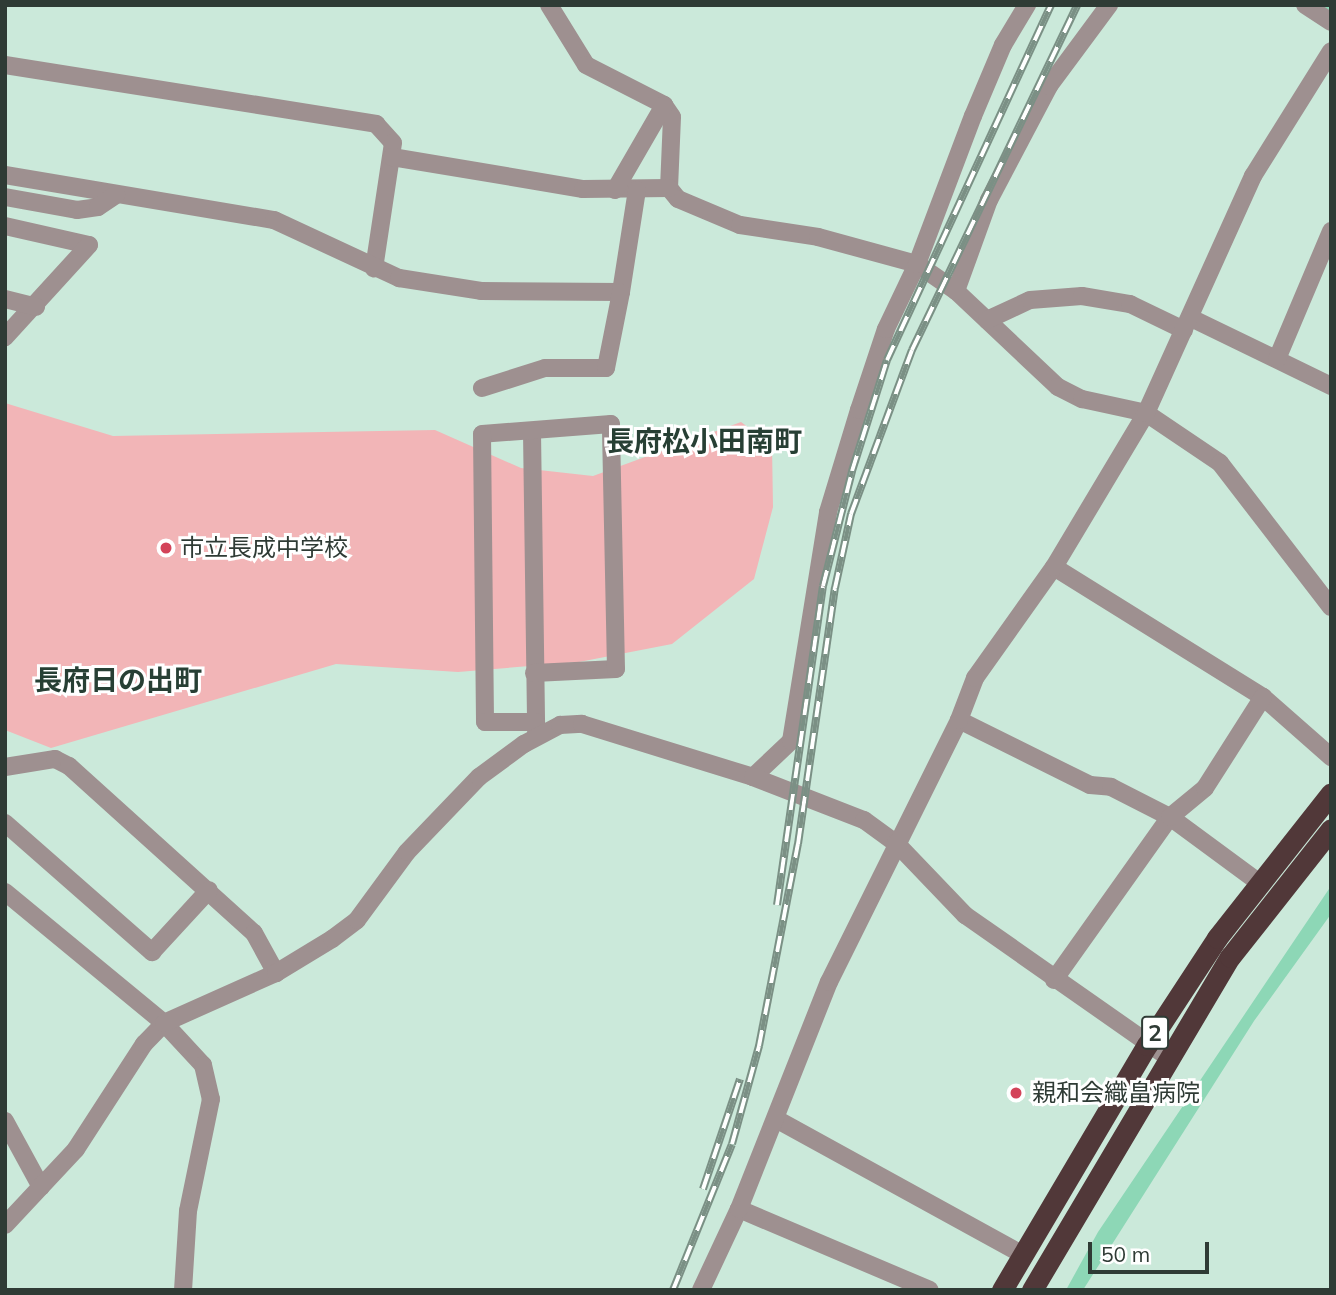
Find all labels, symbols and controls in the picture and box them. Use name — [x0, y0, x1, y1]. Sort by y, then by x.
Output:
district label: 長府松小田南町 — [606, 424, 802, 458]
place label: 市立長成中学校 — [180, 534, 348, 562]
marker: 市立長成中学校 — [158, 540, 174, 556]
district label: 長府日の出町 — [34, 663, 202, 697]
road number: 2 — [1141, 1014, 1169, 1052]
place label: 親和会織畠病院 — [1032, 1079, 1200, 1107]
marker: 親和会織畠病院 — [1006, 1083, 1026, 1103]
scale bar — [1091, 1228, 1212, 1272]
text: 50 m — [1101, 1241, 1150, 1267]

